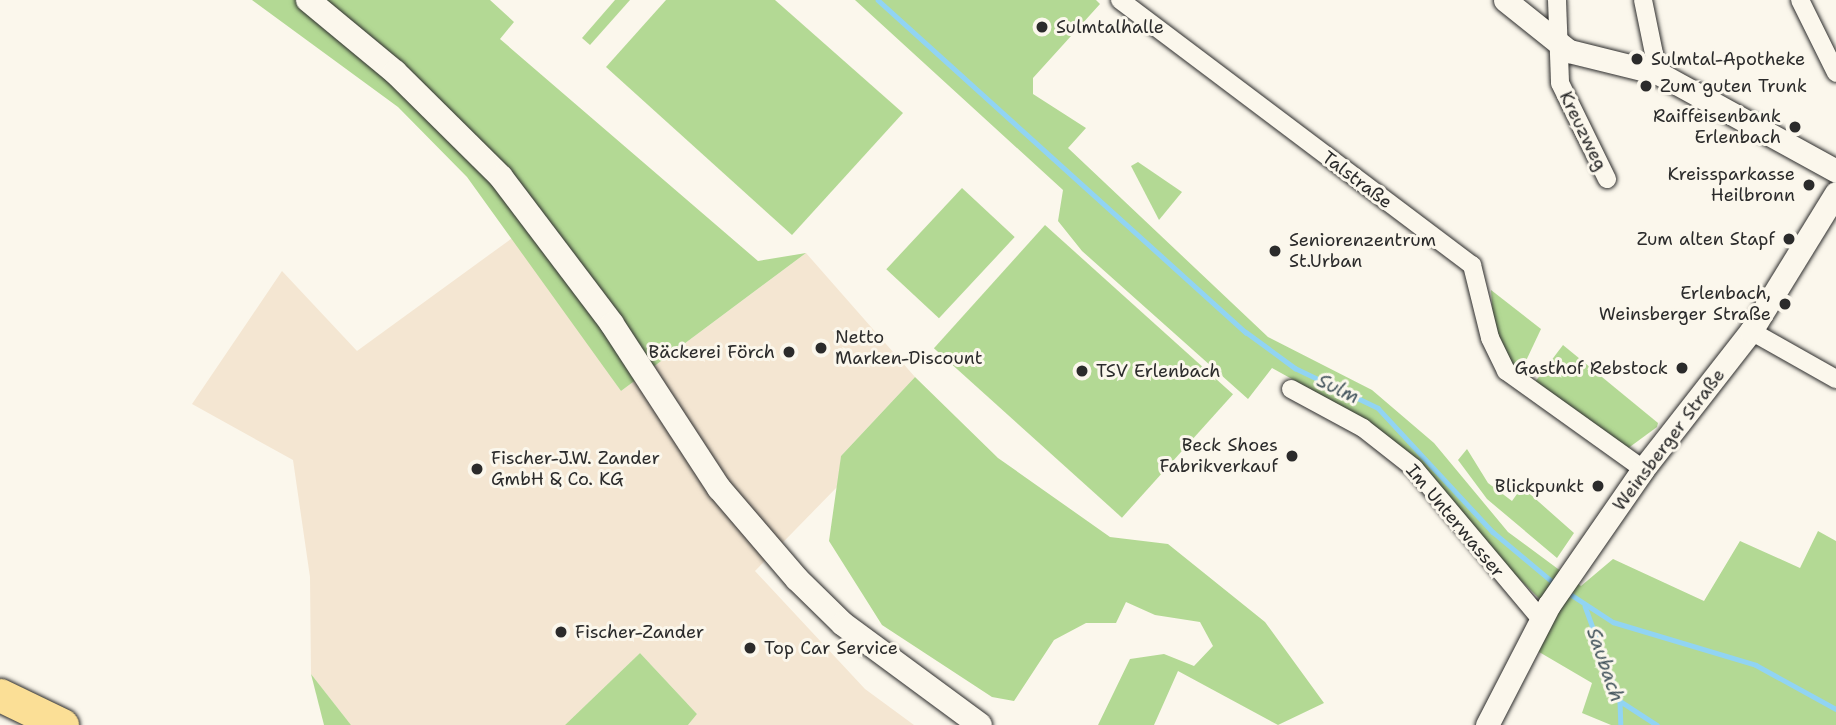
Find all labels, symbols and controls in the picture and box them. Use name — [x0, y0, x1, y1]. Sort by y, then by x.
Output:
place label: Sulmtalhalle — [1056, 16, 1164, 38]
marker: Sulmtalhalle — [1034, 19, 1050, 35]
place label: Sulmtal-Apotheke — [1651, 48, 1805, 70]
marker: Sulmtal-Apotheke — [1629, 51, 1645, 67]
place label: Zum guten Trunk — [1660, 75, 1807, 97]
marker: Zum guten Trunk — [1638, 78, 1654, 94]
street label: Kreuzweg — [1555, 88, 1611, 174]
place label: Raiffeisenbank Erlenbach — [1653, 106, 1781, 148]
marker: Raiffeisenbank Erlenbach — [1787, 119, 1803, 135]
street label: Talstraße — [1318, 147, 1396, 213]
place label: Kreissparkasse Heilbronn — [1668, 164, 1795, 206]
marker: Kreissparkasse Heilbronn — [1801, 177, 1817, 193]
place label: Zum alten Stapf — [1637, 228, 1775, 250]
place label: Seniorenzentrum St.Urban — [1289, 230, 1436, 272]
marker: Zum alten Stapf — [1781, 231, 1797, 247]
marker: Seniorenzentrum St.Urban — [1267, 243, 1283, 259]
place label: Erlenbach, Weinsberger Straße — [1599, 283, 1771, 326]
marker: Erlenbach, Weinsberger Straße — [1777, 296, 1793, 312]
place label: Netto Marken-Discount — [835, 327, 983, 370]
marker: Netto Marken-Discount — [813, 340, 829, 356]
place label: Bäckerei Förch — [649, 341, 775, 363]
marker: Bäckerei Förch — [781, 344, 797, 360]
place label: Gasthof Rebstock — [1514, 357, 1668, 379]
place label: TSV Erlenbach — [1096, 360, 1221, 382]
marker: Gasthof Rebstock — [1674, 360, 1690, 376]
marker: TSV Erlenbach — [1074, 363, 1090, 379]
street label: Weinsberger Straße — [1609, 365, 1729, 515]
water label: Sulm — [1313, 369, 1363, 409]
place label: Beck Shoes Fabrikverkauf — [1159, 435, 1278, 478]
place label: Fischer-J.W. Zander GmbH & Co. KG — [491, 448, 660, 490]
marker: Beck Shoes Fabrikverkauf — [1284, 448, 1300, 464]
street label: Im Unterwasser — [1401, 460, 1509, 582]
marker: Fischer-J.W. Zander GmbH & Co. KG — [469, 461, 485, 477]
place label: Blickpunkt — [1495, 475, 1584, 497]
marker: Blickpunkt — [1590, 478, 1606, 494]
place label: Fischer-Zander — [575, 621, 704, 643]
marker: Fischer-Zander — [553, 624, 569, 640]
water label: Saubach — [1582, 625, 1628, 705]
place label: Top Car Service — [764, 637, 898, 659]
marker: Top Car Service — [742, 640, 758, 656]

